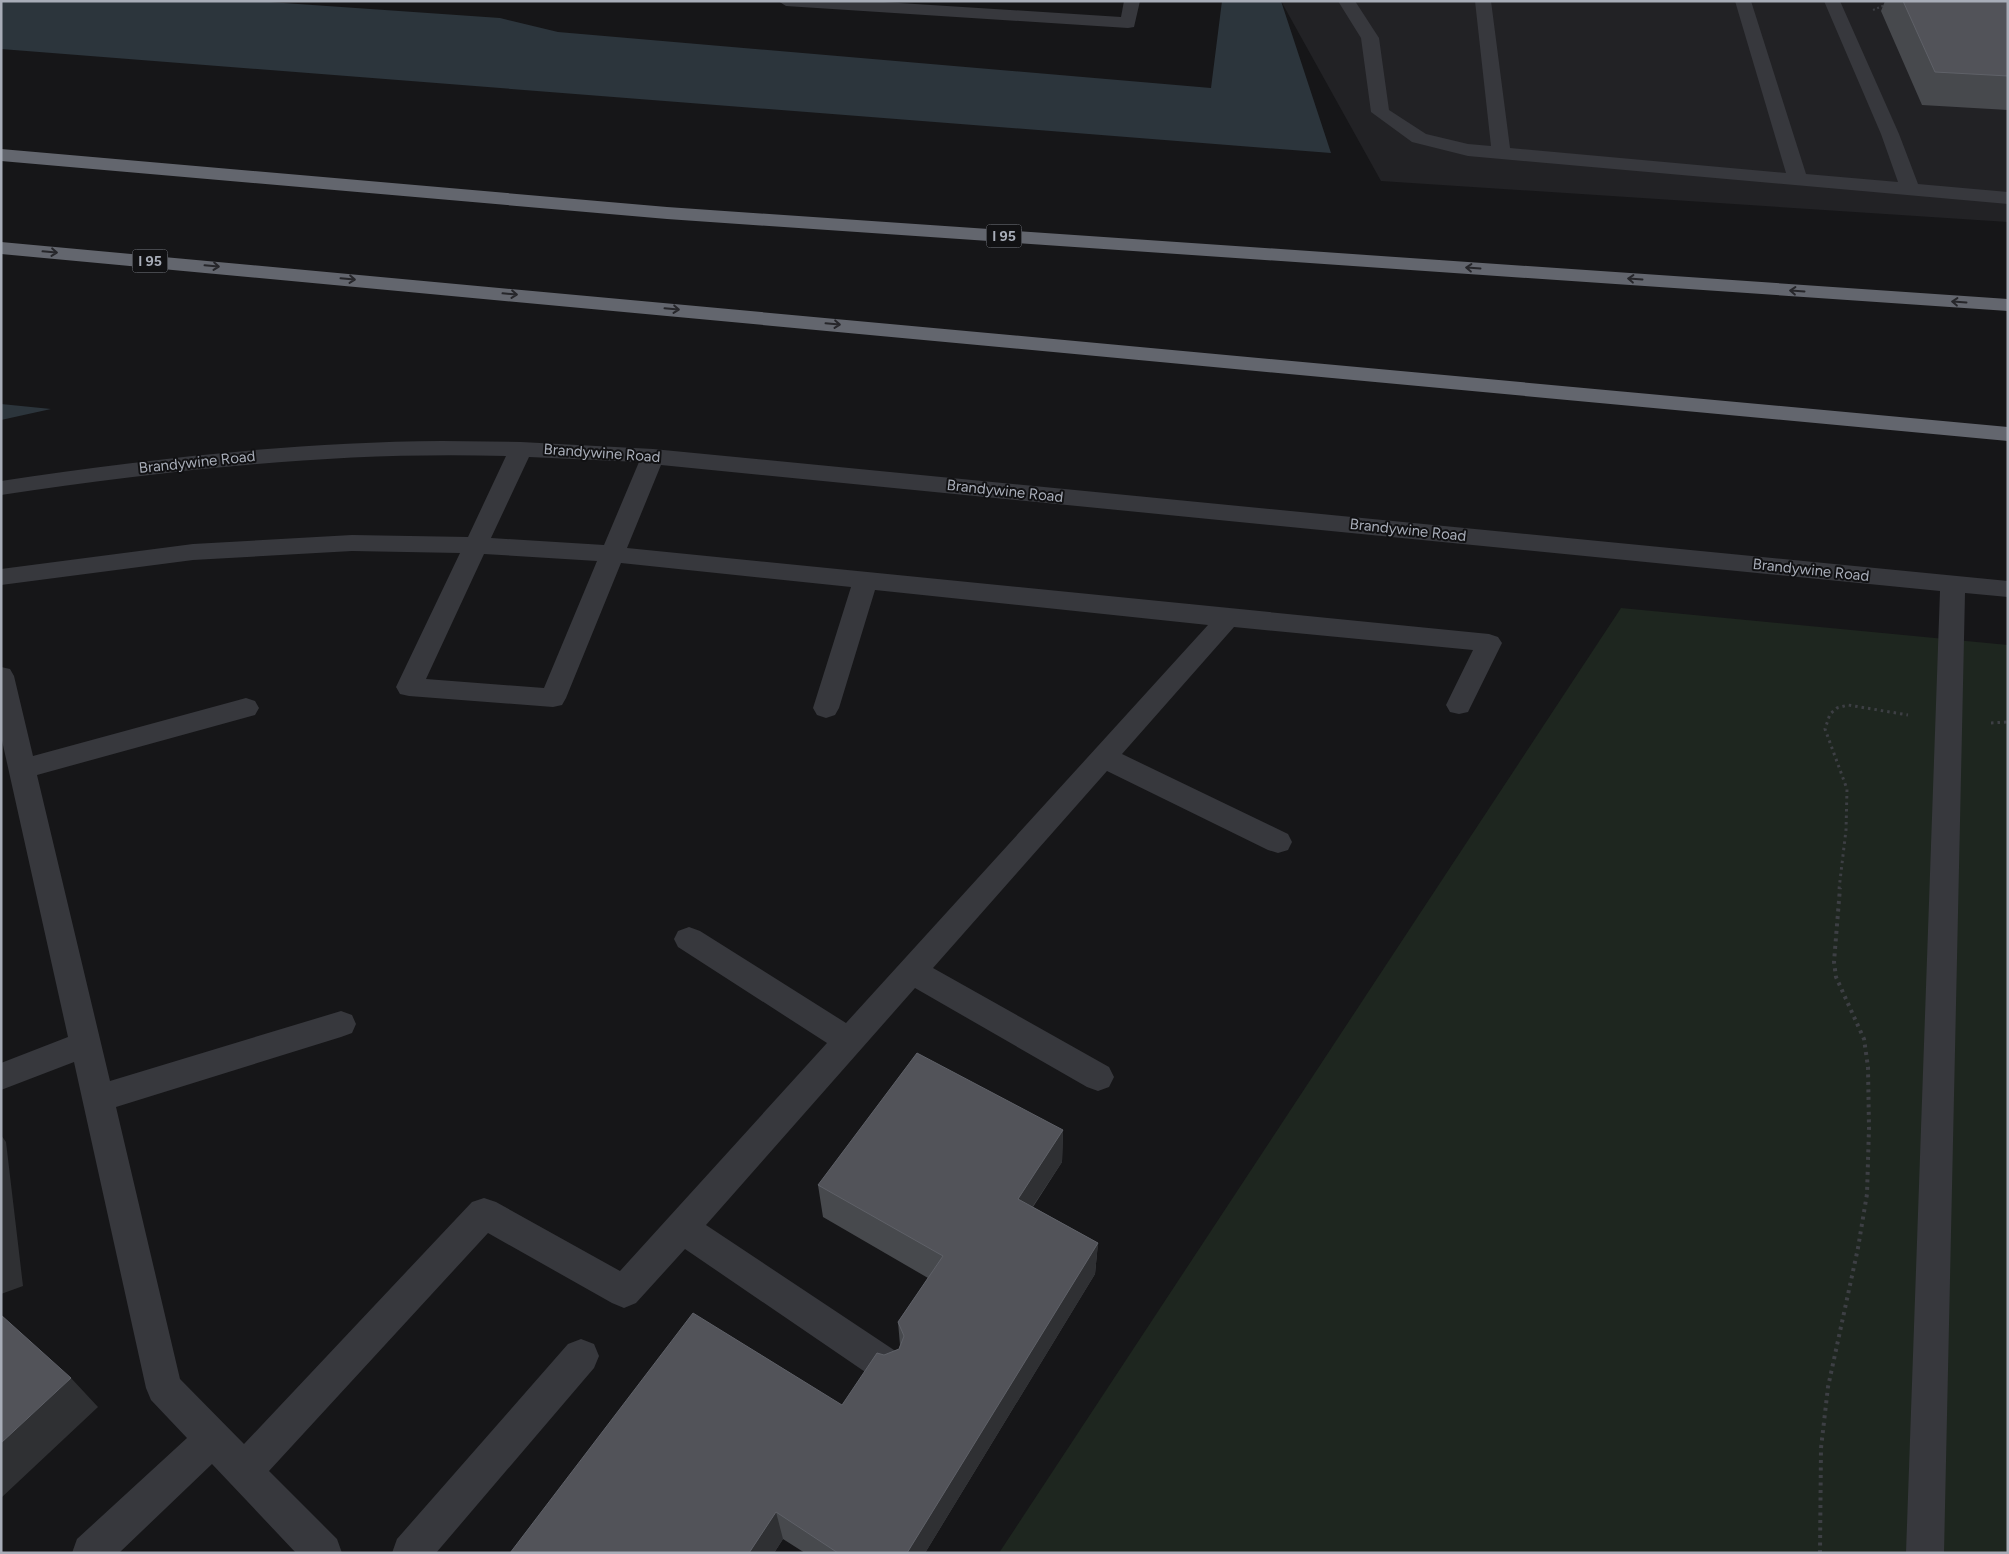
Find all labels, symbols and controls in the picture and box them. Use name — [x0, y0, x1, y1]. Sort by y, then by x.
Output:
road number: I 95 — [986, 225, 1022, 248]
one-way arrow — [42, 248, 58, 257]
road number: I 95 — [132, 250, 168, 272]
one-way arrow — [203, 262, 219, 271]
one-way arrow — [1465, 264, 1481, 273]
one-way arrow — [340, 274, 356, 283]
one-way arrow — [1627, 275, 1643, 284]
one-way arrow — [1789, 286, 1805, 295]
one-way arrow — [502, 289, 518, 298]
one-way arrow — [1951, 297, 1967, 306]
one-way arrow — [663, 304, 679, 313]
one-way arrow — [825, 319, 841, 328]
street label: Brandywine Road — [543, 440, 661, 466]
street label: Brandywine Road — [138, 447, 256, 477]
street label: Brandywine Road — [946, 476, 1064, 506]
street label: Brandywine Road — [1349, 515, 1467, 545]
street label: Brandywine Road — [1752, 555, 1870, 585]

